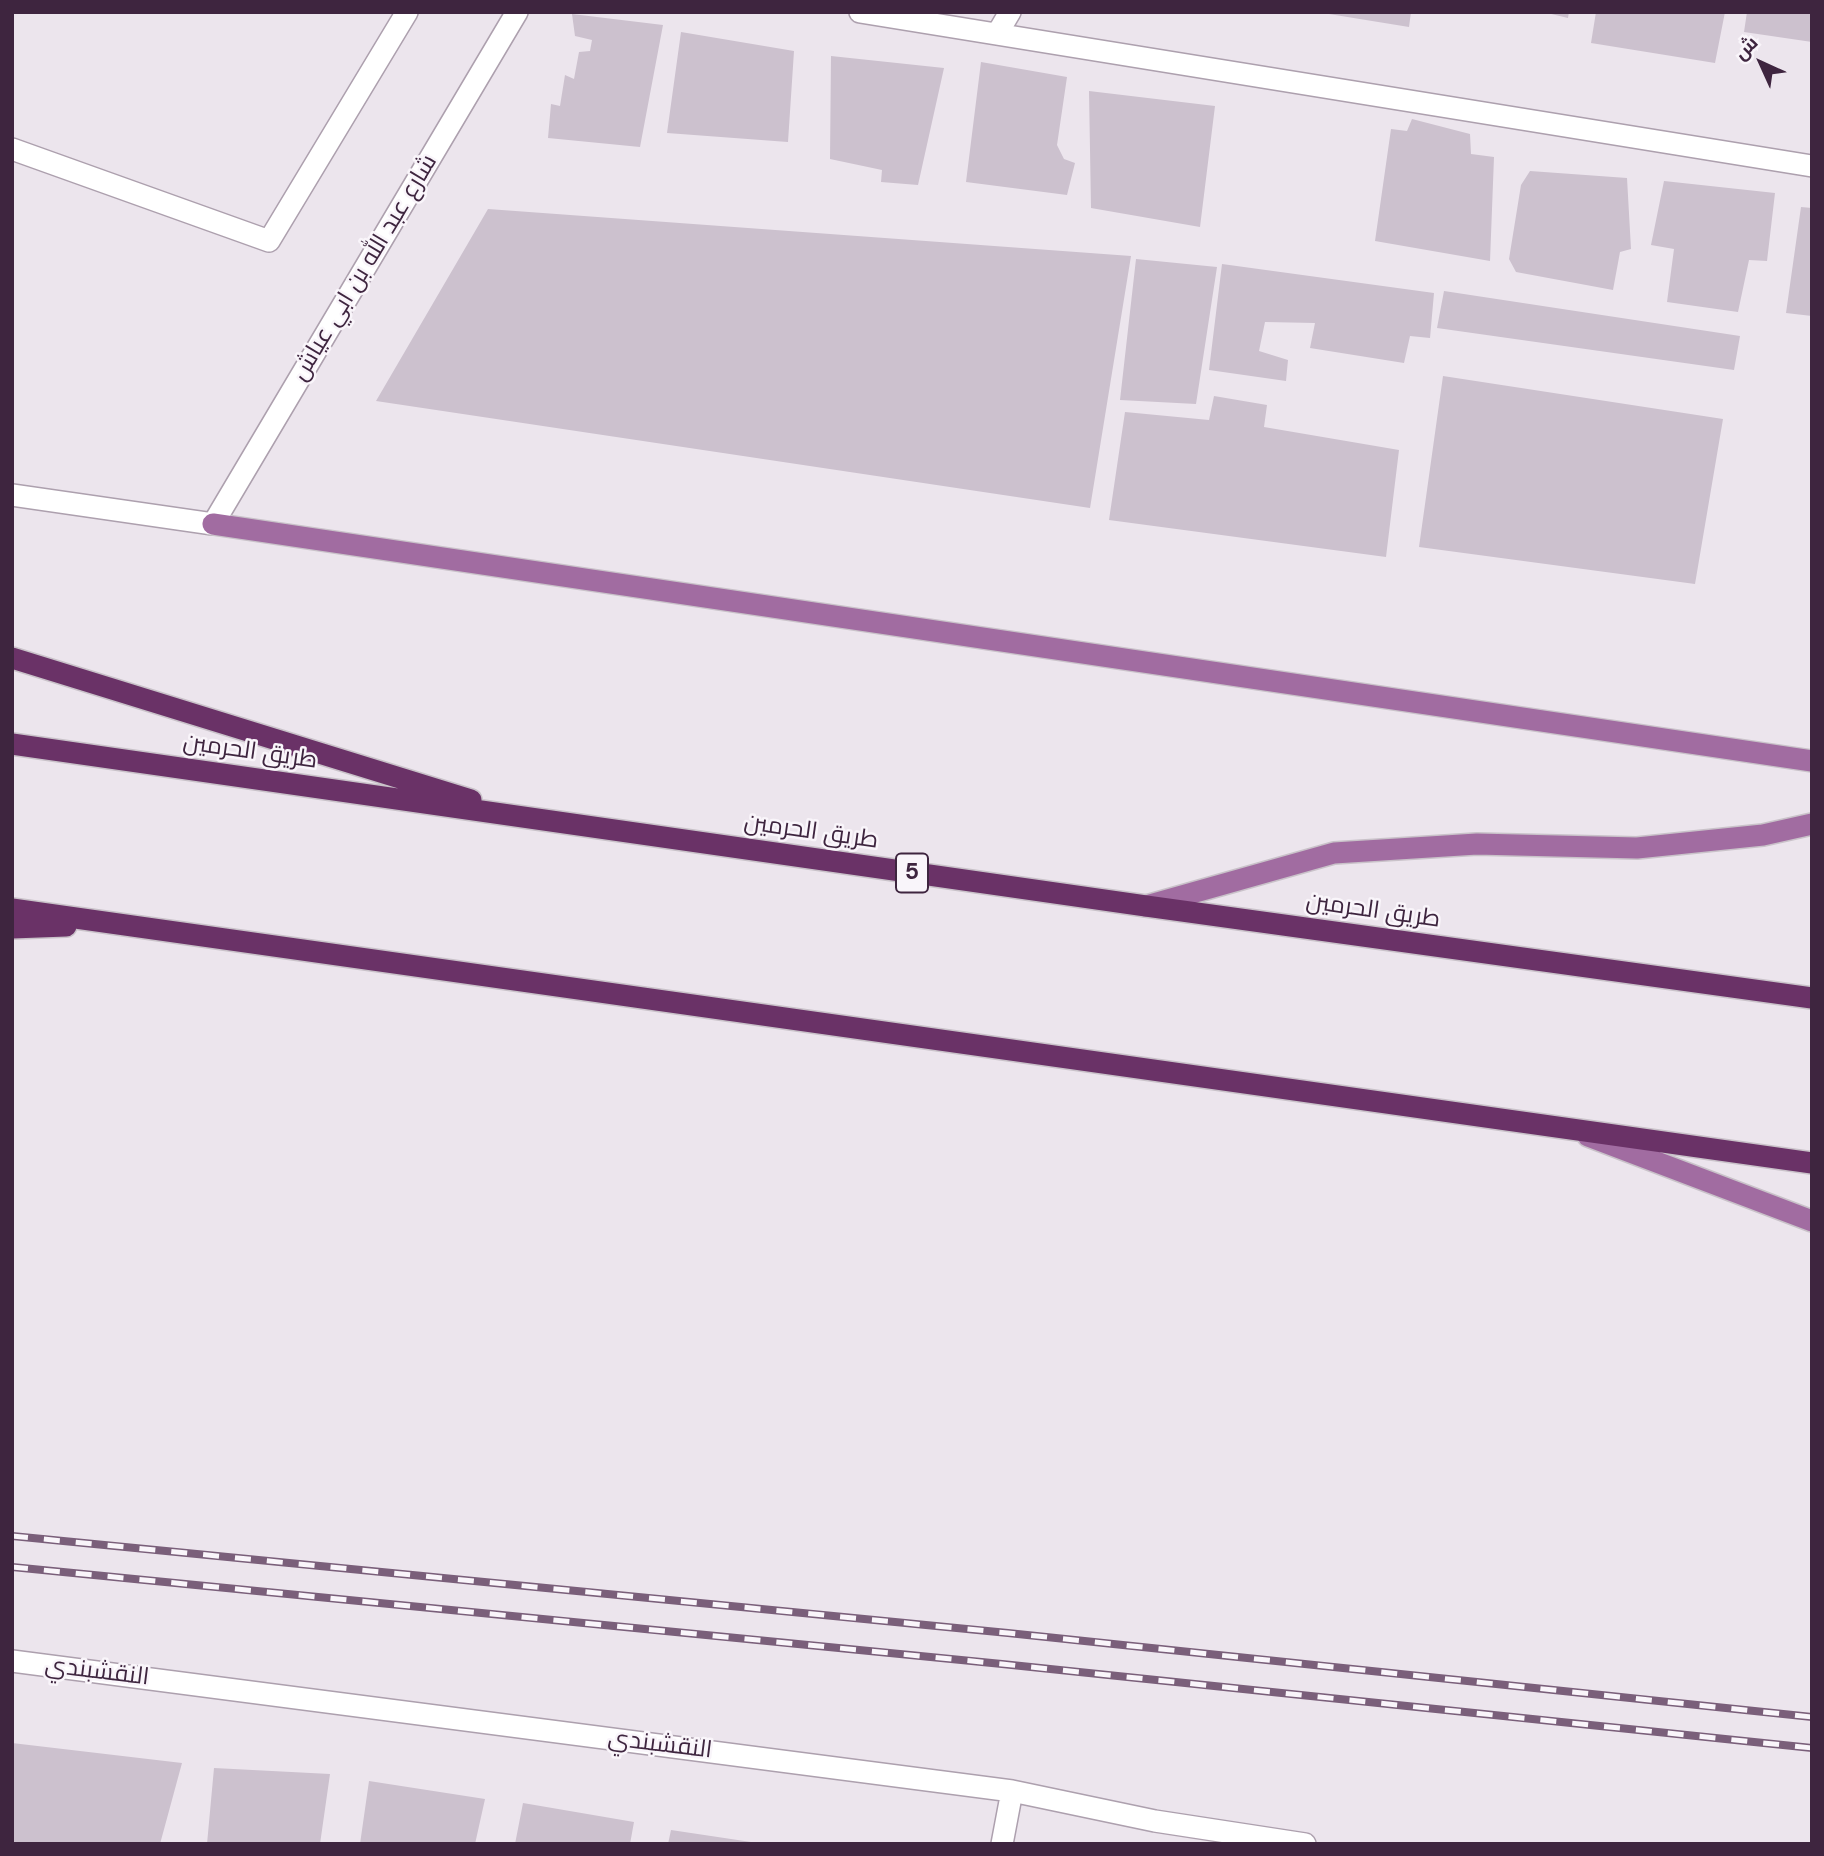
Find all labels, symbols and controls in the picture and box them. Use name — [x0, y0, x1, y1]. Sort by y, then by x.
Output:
north arrow — [1726, 28, 1796, 98]
text: ش — [1728, 30, 1763, 65]
street label: شارع عبد الله بن ابي عياش — [286, 150, 444, 386]
street label: طريق الحرمين — [181, 728, 319, 776]
street label: طريق الحرمين — [742, 808, 880, 856]
road number: 5 — [896, 853, 928, 892]
street label: طريق الحرمين — [1304, 887, 1442, 935]
street label: النقشبندي — [43, 1651, 151, 1693]
street label: النقشبندي — [606, 1724, 714, 1766]

